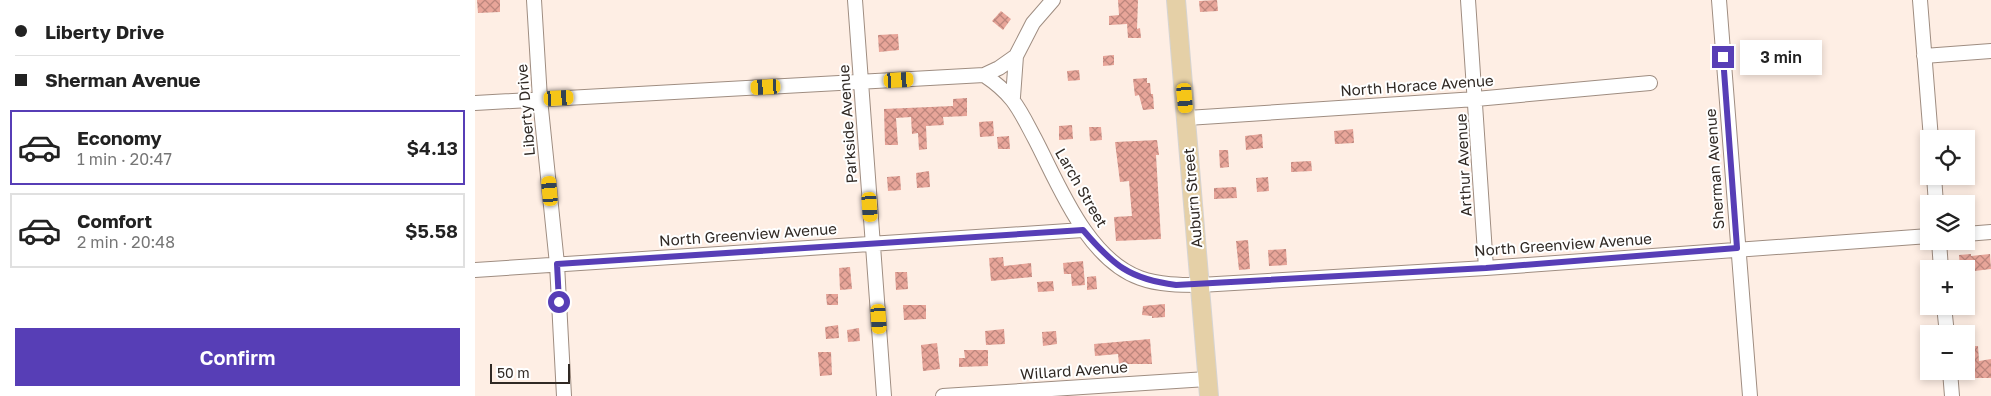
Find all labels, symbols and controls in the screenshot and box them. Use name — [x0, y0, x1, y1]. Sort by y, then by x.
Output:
text: Liberty Drive — [45, 20, 164, 43]
callout: 3 min — [1741, 40, 1823, 74]
route end — [1712, 46, 1734, 68]
text: 3 min — [1760, 47, 1802, 67]
street label: Liberty Drive — [512, 63, 538, 157]
street label: Parkside Avenue — [834, 64, 860, 184]
text: Sherman Avenue — [45, 68, 200, 91]
street label: North Horace Avenue — [1340, 71, 1495, 99]
car — [883, 72, 914, 88]
car — [750, 79, 781, 95]
car — [1176, 82, 1193, 114]
car — [543, 90, 574, 106]
street label: Sherman Avenue — [1701, 108, 1727, 230]
street label: Arthur Avenue — [1451, 113, 1475, 217]
icon: car — [17, 125, 62, 170]
text: Economy — [77, 126, 162, 149]
map controls — [1920, 130, 1975, 380]
button: locate — [1920, 130, 1975, 185]
text: $4.13 — [407, 136, 458, 159]
street label: Larch Street — [1052, 145, 1112, 230]
street label: Auburn Street — [1179, 147, 1205, 249]
text: 1 min · 20:47 — [77, 149, 172, 169]
car — [541, 175, 558, 207]
car — [861, 192, 878, 222]
button: layers — [1920, 195, 1975, 250]
icon: car — [17, 208, 62, 253]
text: Comfort — [77, 209, 152, 232]
text: $5.58 — [405, 219, 458, 242]
street label: North Greenview Avenue — [659, 219, 838, 249]
street label: North Greenview Avenue — [1474, 229, 1653, 259]
text: 2 min · 20:48 — [77, 232, 175, 252]
button: + — [1920, 260, 1975, 315]
route start — [548, 291, 570, 313]
car — [870, 304, 887, 334]
button: − — [1920, 325, 1975, 380]
button: Confirm — [15, 328, 460, 386]
street label: Willard Avenue — [1019, 357, 1129, 383]
scale bar — [490, 361, 570, 384]
text: 50 m — [497, 364, 530, 381]

